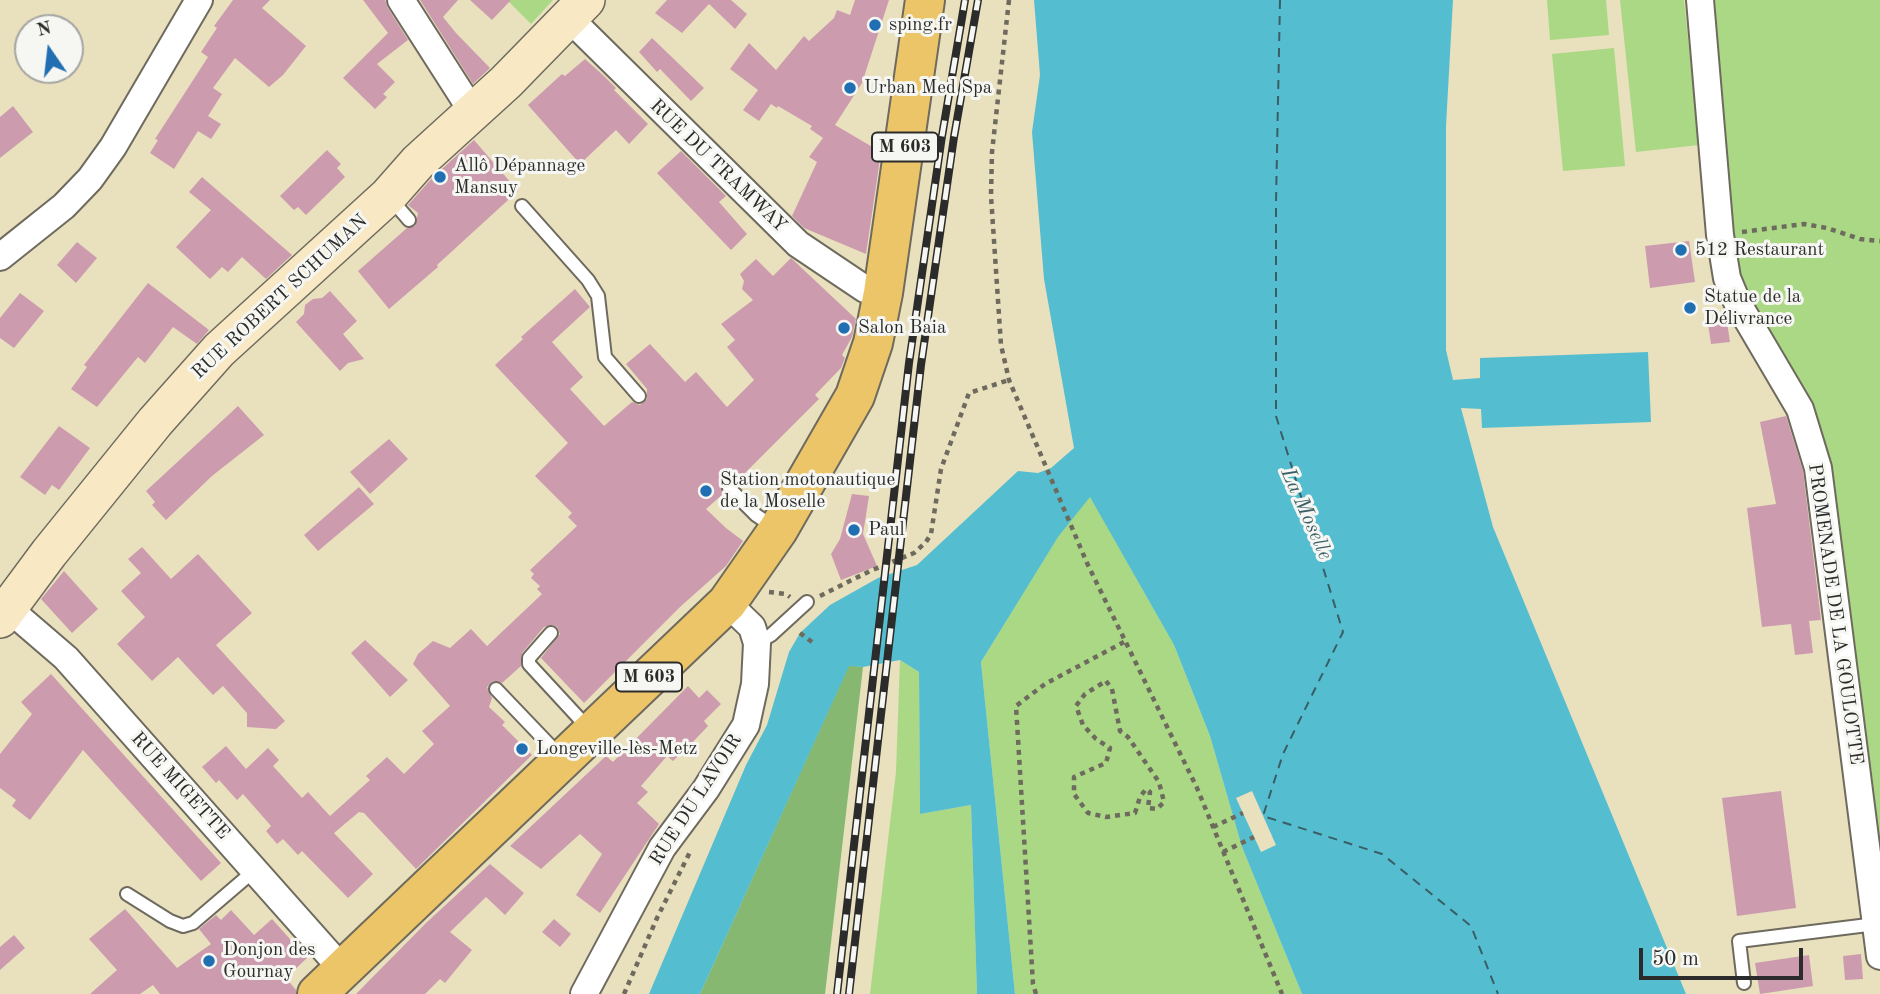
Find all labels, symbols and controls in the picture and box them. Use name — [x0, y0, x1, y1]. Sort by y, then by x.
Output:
north arrow — [14, 14, 84, 84]
place label: sping.fr — [889, 14, 952, 36]
marker: sping.fr — [867, 17, 883, 33]
text: N — [35, 19, 54, 41]
place label: Urban Med Spa — [864, 77, 992, 99]
marker: Urban Med Spa — [842, 80, 858, 96]
street label: RUE DU TRAMWAY — [645, 95, 791, 237]
road number: M 603 — [872, 132, 938, 162]
place label: Allô Dépannage Mansuy — [454, 155, 585, 199]
marker: Allô Dépannage Mansuy — [432, 169, 448, 185]
street label: RUE ROBERT SCHUMAN — [188, 210, 372, 384]
place label: 512 Restaurant — [1695, 239, 1824, 261]
marker: 512 Restaurant — [1673, 242, 1689, 258]
place label: Statue de la Délivrance — [1704, 286, 1801, 330]
marker: Statue de la Délivrance — [1682, 300, 1698, 316]
place label: Salon Baia — [858, 317, 946, 339]
marker: Salon Baia — [836, 320, 852, 336]
street label: PROMENADE DE LA GOULOTTE — [1803, 462, 1867, 766]
water label: La Moselle — [1275, 464, 1337, 564]
place label: Station motonautique de la Moselle — [720, 469, 895, 513]
marker: Station motonautique de la Moselle — [698, 483, 714, 499]
place label: Paul — [868, 519, 905, 541]
marker: Paul — [846, 522, 862, 538]
road number: M 603 — [616, 662, 682, 692]
street label: RUE MIGETTE — [126, 728, 234, 844]
street label: RUE DU LAVOIR — [645, 730, 747, 870]
place label: Longeville-lès-Metz — [536, 738, 697, 760]
marker: Longeville-lès-Metz — [514, 741, 530, 757]
scale bar — [1642, 934, 1806, 978]
place label: Donjon des Gournay — [223, 939, 315, 983]
text: 50 m — [1652, 949, 1699, 970]
marker: Donjon des Gournay — [201, 953, 217, 969]

